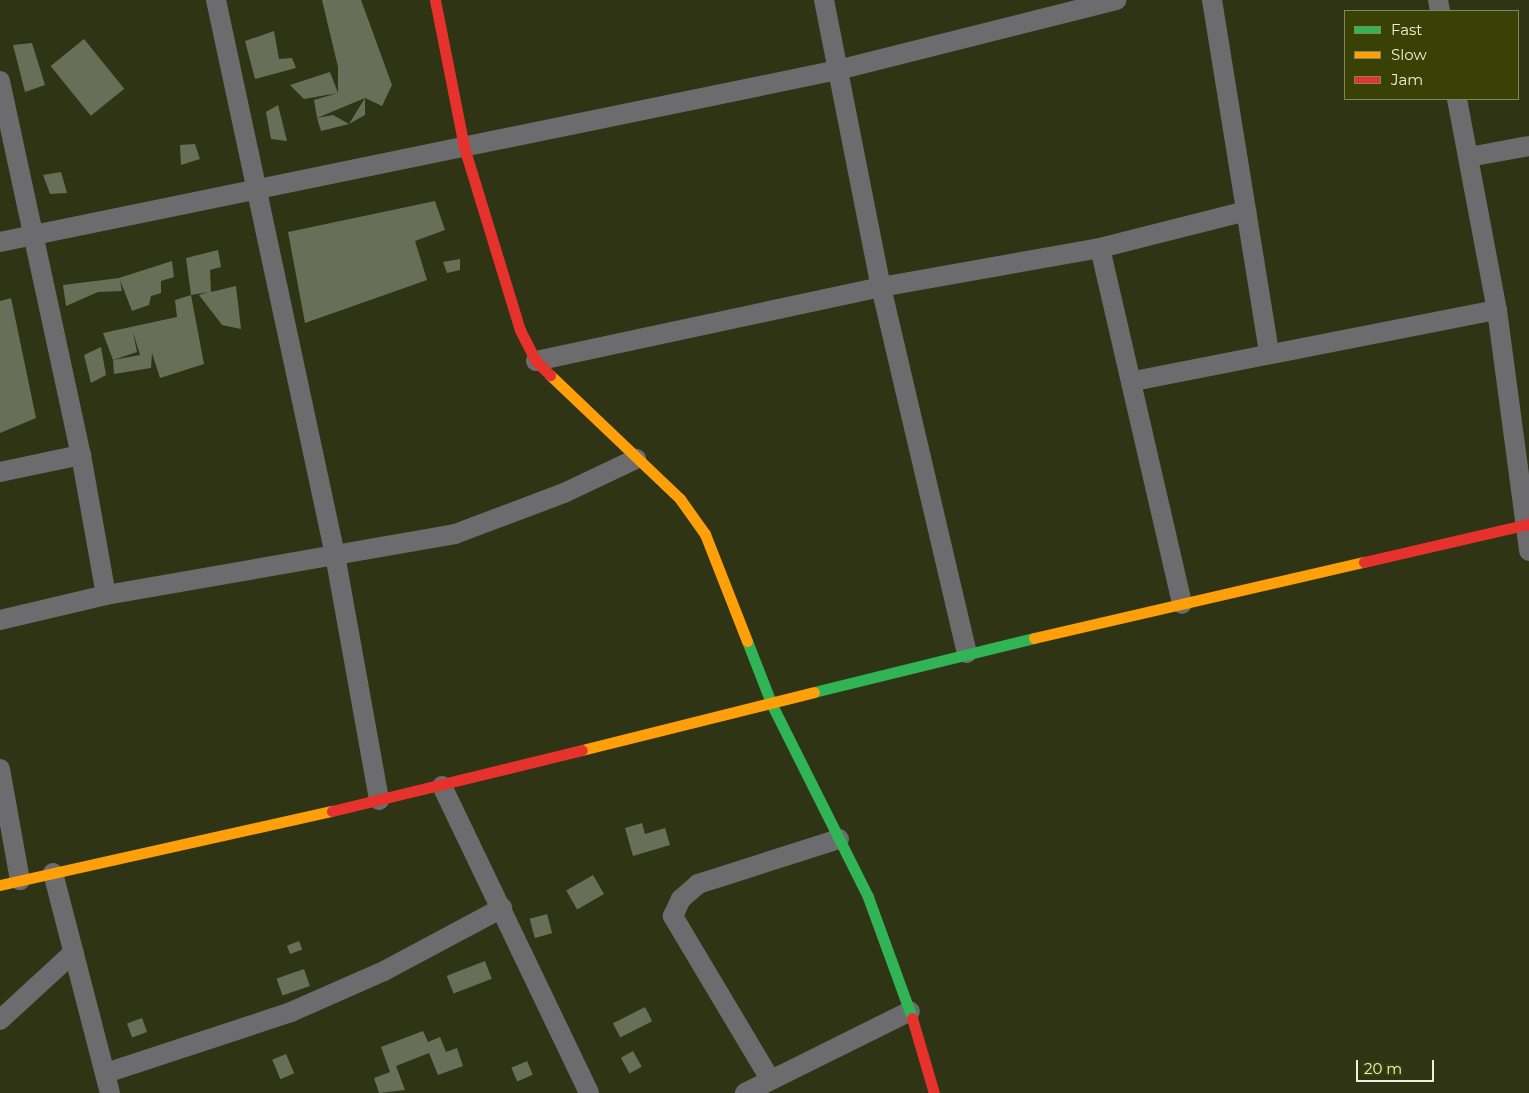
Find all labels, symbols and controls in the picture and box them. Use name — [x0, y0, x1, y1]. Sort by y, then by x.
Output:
legend — [1344, 10, 1519, 100]
text: Fast — [1391, 20, 1422, 39]
text: Slow — [1391, 45, 1427, 64]
text: Jam — [1391, 70, 1423, 89]
scale bar — [1359, 1050, 1436, 1082]
text: 20 m — [1364, 1059, 1402, 1078]

